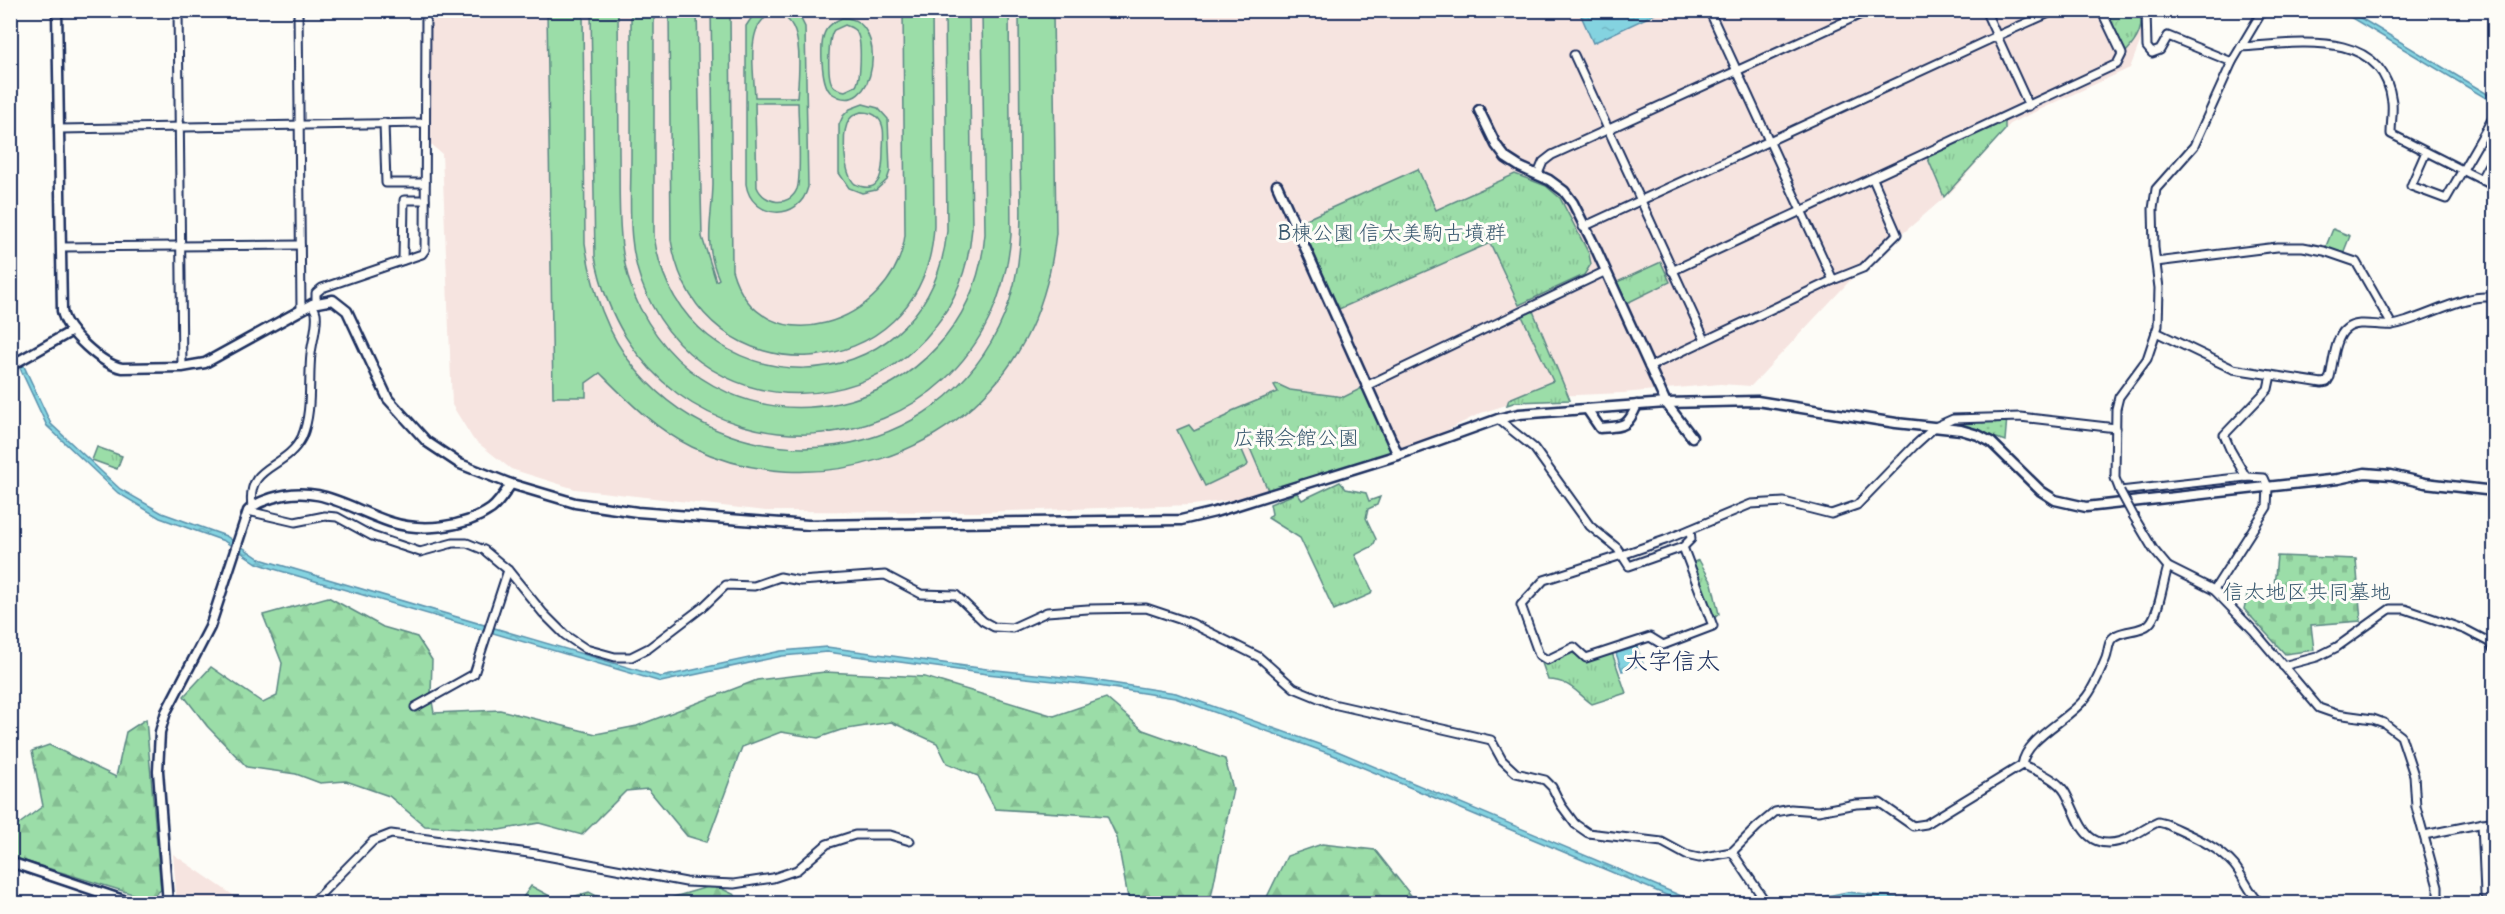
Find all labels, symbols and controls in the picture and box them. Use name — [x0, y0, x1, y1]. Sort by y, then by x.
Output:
park label: B棟公園 信太美駒古墳群 — [1278, 219, 1506, 246]
park label: 広報会館公園 — [1233, 424, 1359, 451]
park label: 信太地区共同墓地 — [2223, 578, 2391, 605]
district label: 大字信太 — [1624, 645, 1720, 675]

